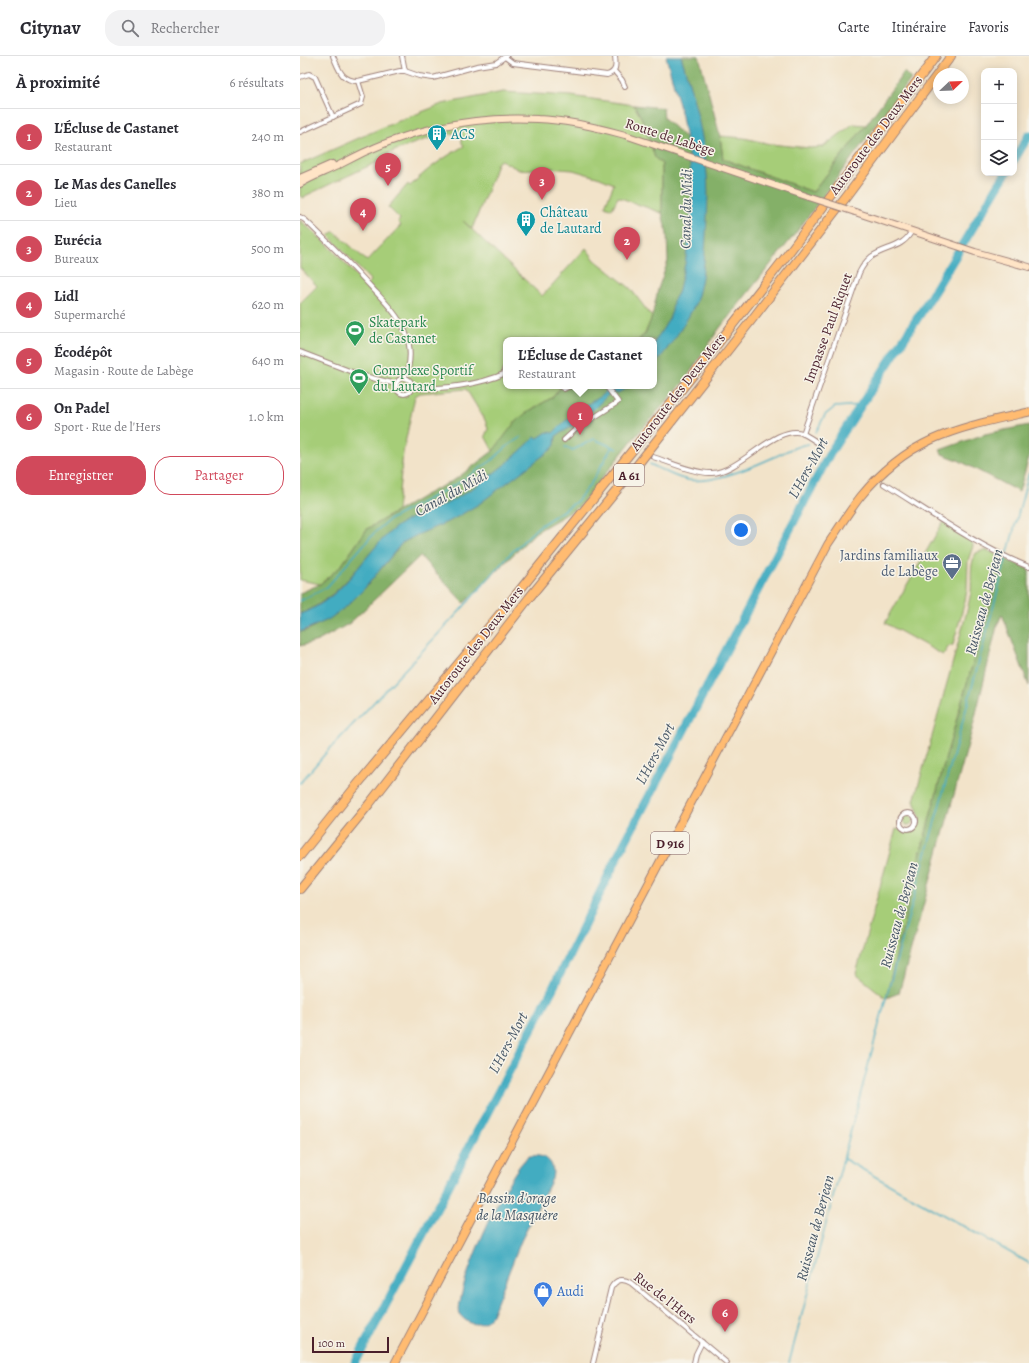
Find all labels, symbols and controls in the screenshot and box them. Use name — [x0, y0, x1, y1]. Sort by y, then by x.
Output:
search box — [105, 10, 385, 46]
text: Citynav — [20, 15, 81, 41]
icon: search — [119, 17, 141, 39]
text: Rechercher — [151, 18, 219, 38]
text: Carte — [838, 18, 869, 37]
text: Itinéraire — [891, 18, 946, 37]
text: Favoris — [968, 18, 1009, 37]
north arrow — [933, 68, 969, 104]
map controls — [981, 68, 1017, 176]
button: + — [981, 68, 1017, 104]
text: À proximité — [16, 71, 100, 94]
street label: Autoroute des Deux Mers — [824, 72, 927, 199]
text: 6 résultats — [229, 74, 284, 91]
button: − — [981, 104, 1017, 140]
street label: Route de Labège — [623, 114, 717, 160]
text: L'Écluse de Castanet — [54, 118, 179, 138]
building icon: ACS — [426, 123, 448, 151]
place label: ACS — [450, 125, 475, 144]
text: 1 — [27, 128, 31, 145]
text: 240 m — [252, 128, 284, 145]
text: Restaurant — [54, 138, 112, 155]
button: layers — [981, 140, 1017, 176]
pin: 5 — [375, 153, 401, 186]
pin: 3 — [529, 167, 555, 200]
water label: Canal du Midi — [675, 169, 697, 249]
text: Le Mas des Canelles — [54, 174, 176, 194]
text: 2 — [26, 184, 32, 201]
text: 380 m — [252, 184, 284, 201]
text: Lieu — [54, 194, 77, 211]
pin: 4 — [350, 198, 376, 231]
place label: Château de Lautard — [540, 203, 602, 238]
building icon: Château de Lautard — [515, 209, 537, 237]
pin: 2 — [614, 227, 640, 260]
text: Eurécia — [54, 230, 102, 250]
text: 3 — [26, 240, 32, 257]
text: 500 m — [251, 240, 284, 257]
text: Bureaux — [54, 250, 99, 267]
street label: Impasse Paul Riquet — [799, 270, 857, 386]
text: Lidl — [54, 286, 78, 306]
text: 4 — [26, 296, 32, 313]
text: 620 m — [251, 296, 284, 313]
text: Supermarché — [54, 306, 126, 323]
place label: Skatepark de Castanet — [369, 313, 437, 348]
sports icon: Skatepark de Castanet — [344, 319, 366, 347]
street label: Autoroute des Deux Mers — [625, 329, 730, 456]
popup — [503, 337, 657, 389]
text: Écodépôt — [54, 342, 112, 362]
text: L'Écluse de Castanet — [518, 345, 642, 365]
text: 5 — [26, 352, 32, 369]
text: 640 m — [252, 352, 284, 369]
place label: Complexe Sportif du Lautard — [373, 361, 475, 396]
text: Magasin · Route de Labège — [54, 362, 194, 379]
text: Restaurant — [518, 365, 576, 382]
sports icon: Complexe Sportif du Lautard — [348, 367, 370, 395]
text: On Padel — [54, 398, 110, 418]
pin: 1 — [567, 402, 593, 435]
text: 6 — [26, 408, 32, 425]
text: 1.0 km — [249, 408, 284, 425]
text: Sport · Rue de l'Hers — [54, 418, 161, 435]
water label: L'Hers-Mort — [783, 434, 833, 502]
button: Enregistrer — [16, 456, 146, 495]
button: Partager — [154, 456, 284, 495]
road number: A 61 — [614, 464, 644, 486]
water label: Canal du Midi — [411, 465, 491, 521]
your location — [731, 520, 751, 540]
place label: Jardins familiaux de Labège — [840, 546, 938, 581]
water label: Ruisseau de Berjean — [960, 547, 1008, 657]
office icon: Jardins familiaux de Labège — [941, 552, 963, 580]
street label: Autoroute des Deux Mers — [423, 582, 528, 709]
water label: L'Hers-Mort — [631, 719, 680, 788]
road number: D 916 — [651, 832, 689, 854]
water label: Ruisseau de Berjean — [875, 860, 923, 970]
water label: L'Hers-Mort — [484, 1008, 533, 1077]
water label: Ruisseau de Berjean — [791, 1173, 839, 1283]
water label: Bassin d'orage de la Masquère — [476, 1188, 558, 1225]
street label: Rue de l'Hers — [630, 1268, 700, 1328]
shop icon: Audi — [532, 1280, 554, 1308]
place label: Audi — [556, 1282, 584, 1301]
pin: 6 — [712, 1299, 738, 1332]
scale bar — [312, 1335, 389, 1354]
text: 100 m — [318, 1336, 345, 1351]

